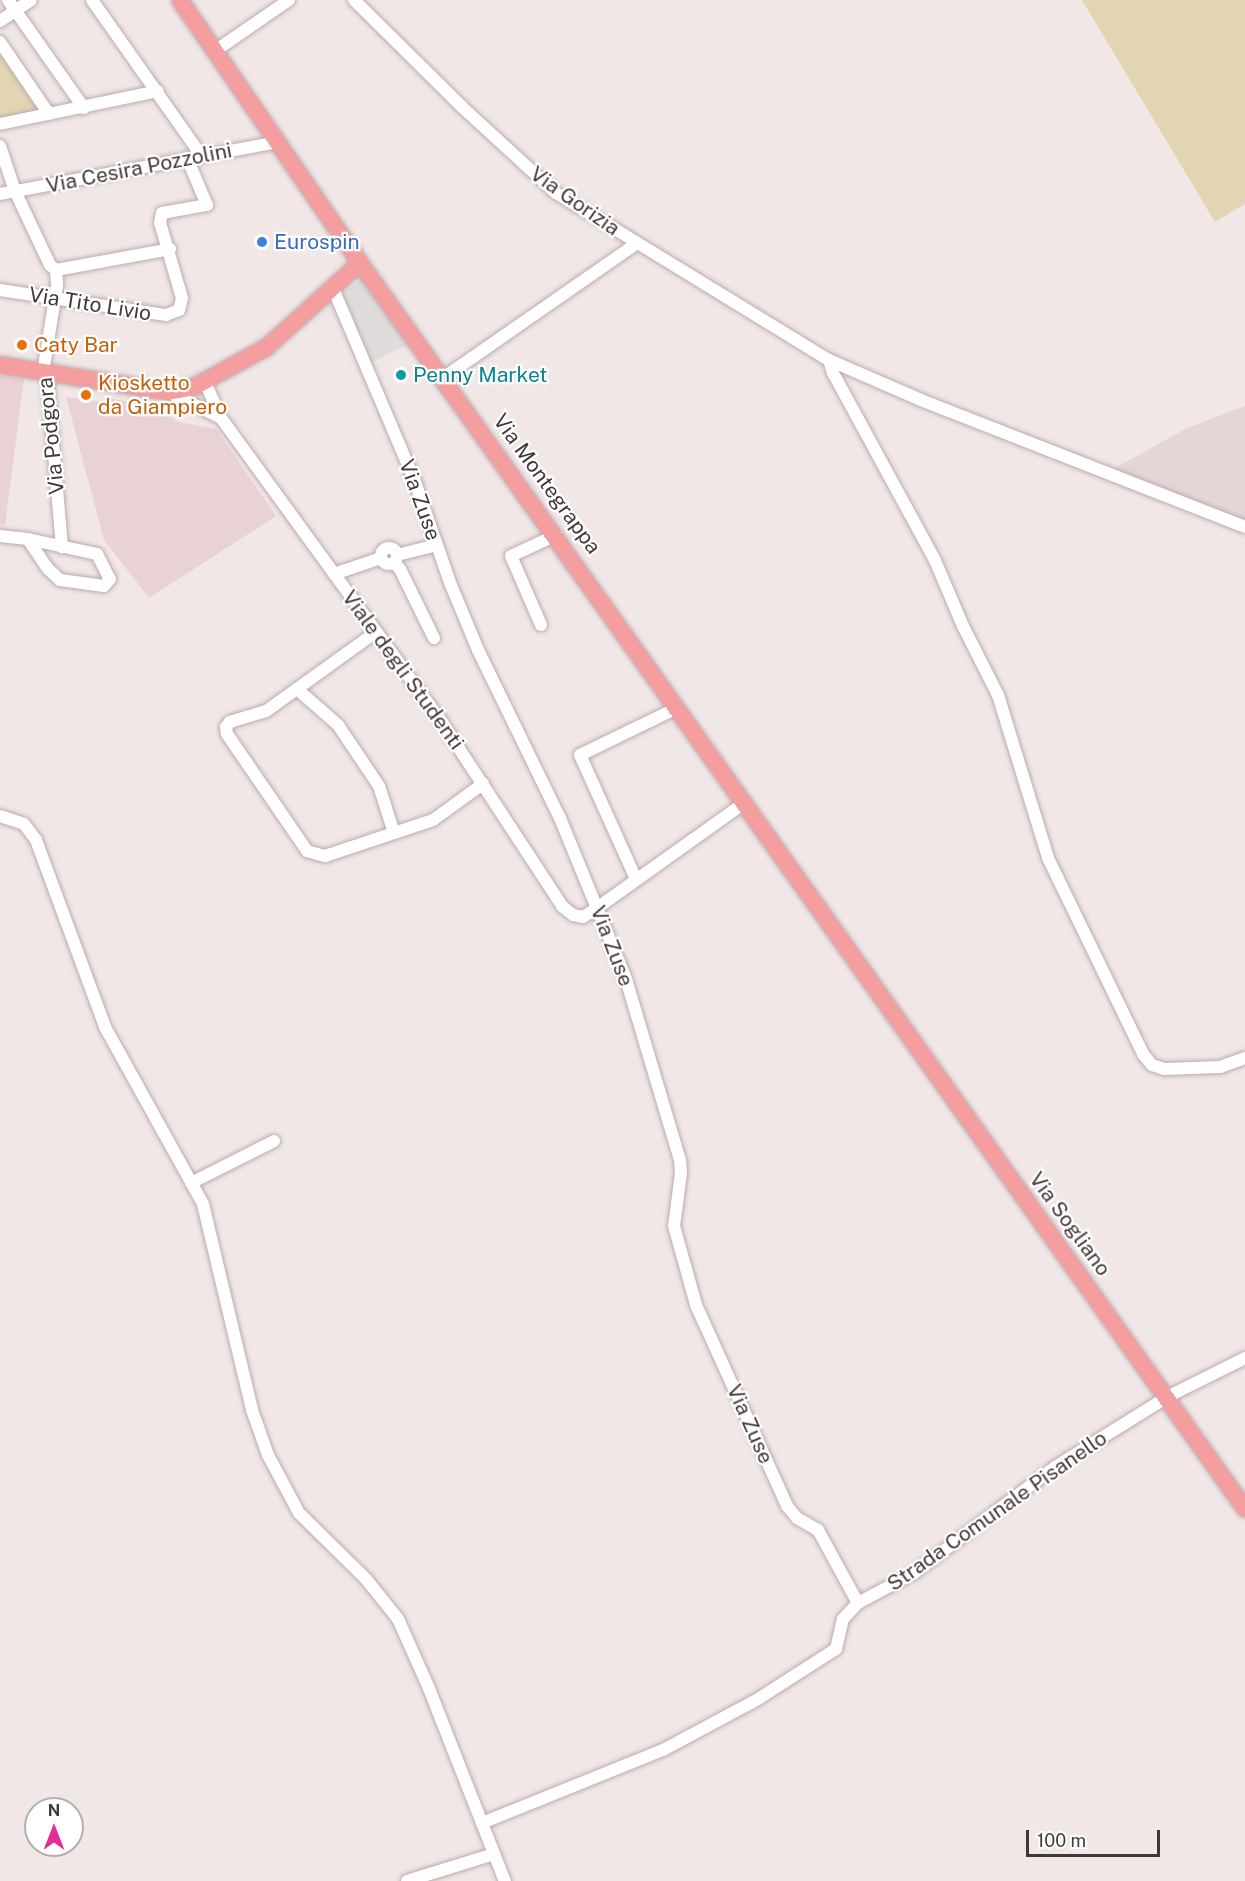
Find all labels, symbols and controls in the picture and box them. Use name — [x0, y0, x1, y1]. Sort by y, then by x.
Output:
street label: Via Cesira Pozzolini — [44, 138, 234, 198]
street label: Via Gorizia — [525, 161, 625, 241]
place label: Eurospin — [274, 229, 360, 255]
marker: Eurospin — [255, 235, 269, 249]
street label: Via Tito Livio — [27, 282, 153, 326]
place label: Caty Bar — [34, 332, 118, 358]
marker: Caty Bar — [15, 338, 29, 352]
place label: Penny Market — [413, 362, 548, 388]
marker: Penny Market — [394, 368, 408, 382]
place label: Kiosketto da Giampiero — [98, 370, 227, 420]
street label: Via Podgora — [32, 376, 70, 496]
marker: Kiosketto da Giampiero — [79, 388, 93, 402]
street label: Via Montegrappa — [488, 409, 606, 559]
street label: Via Zuse — [394, 456, 446, 544]
street label: Viale degli Studenti — [337, 585, 469, 755]
street label: Via Zuse — [585, 902, 639, 990]
street label: Via Sogliano — [1024, 1167, 1116, 1281]
street label: Via Zuse — [721, 1380, 779, 1468]
street label: Strada Comunale Pisanello — [882, 1425, 1112, 1597]
north arrow — [24, 1797, 84, 1857]
text: N — [48, 1801, 60, 1820]
scale bar — [1029, 1818, 1162, 1856]
text: 100 m — [1037, 1830, 1086, 1851]

